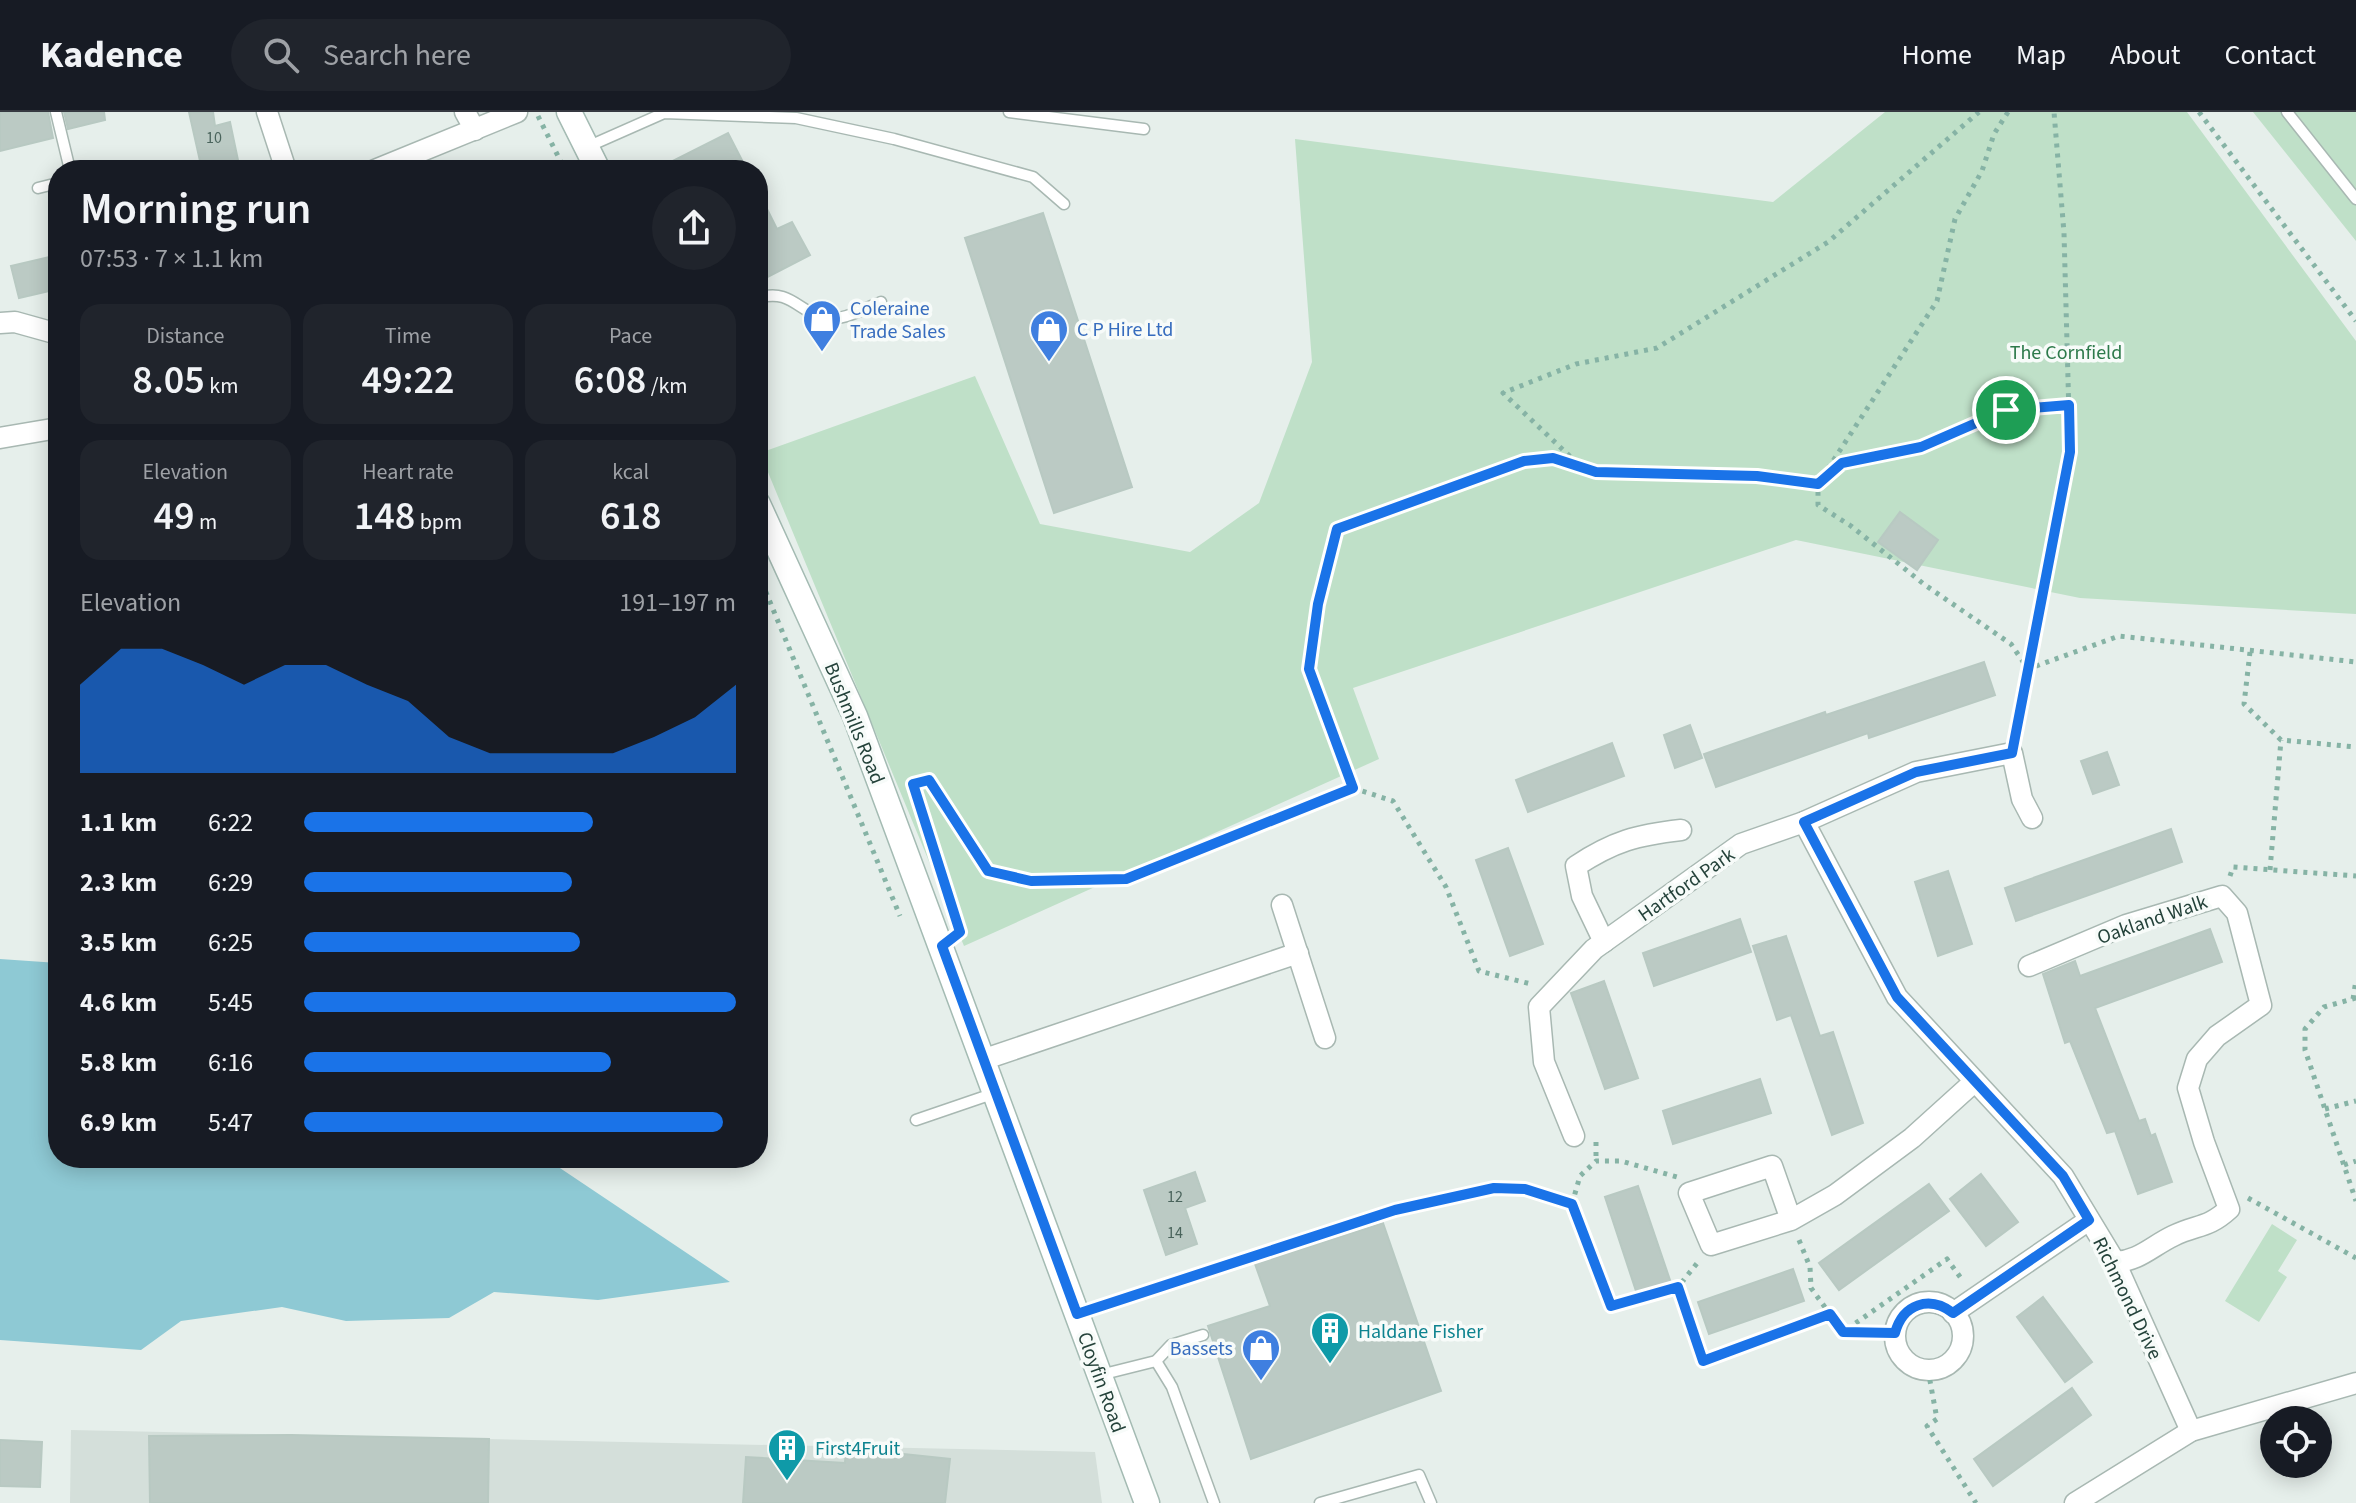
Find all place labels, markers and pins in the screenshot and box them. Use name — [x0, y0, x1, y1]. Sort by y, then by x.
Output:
place label: Coleraine Trade Sales — [850, 295, 946, 346]
shop icon: Coleraine Trade Sales — [801, 298, 843, 353]
shop icon: C P Hire Ltd — [1028, 308, 1070, 363]
place label: C P Hire Ltd — [1077, 316, 1173, 344]
pin — [1972, 376, 2040, 444]
building icon: Haldane Fisher — [1309, 1310, 1351, 1365]
place label: Haldane Fisher — [1358, 1318, 1483, 1346]
shop icon: Bassets — [1240, 1327, 1282, 1382]
place label: Bassets — [1170, 1335, 1233, 1363]
building icon: First4Fruit — [766, 1427, 808, 1482]
place label: First4Fruit — [815, 1435, 901, 1463]

